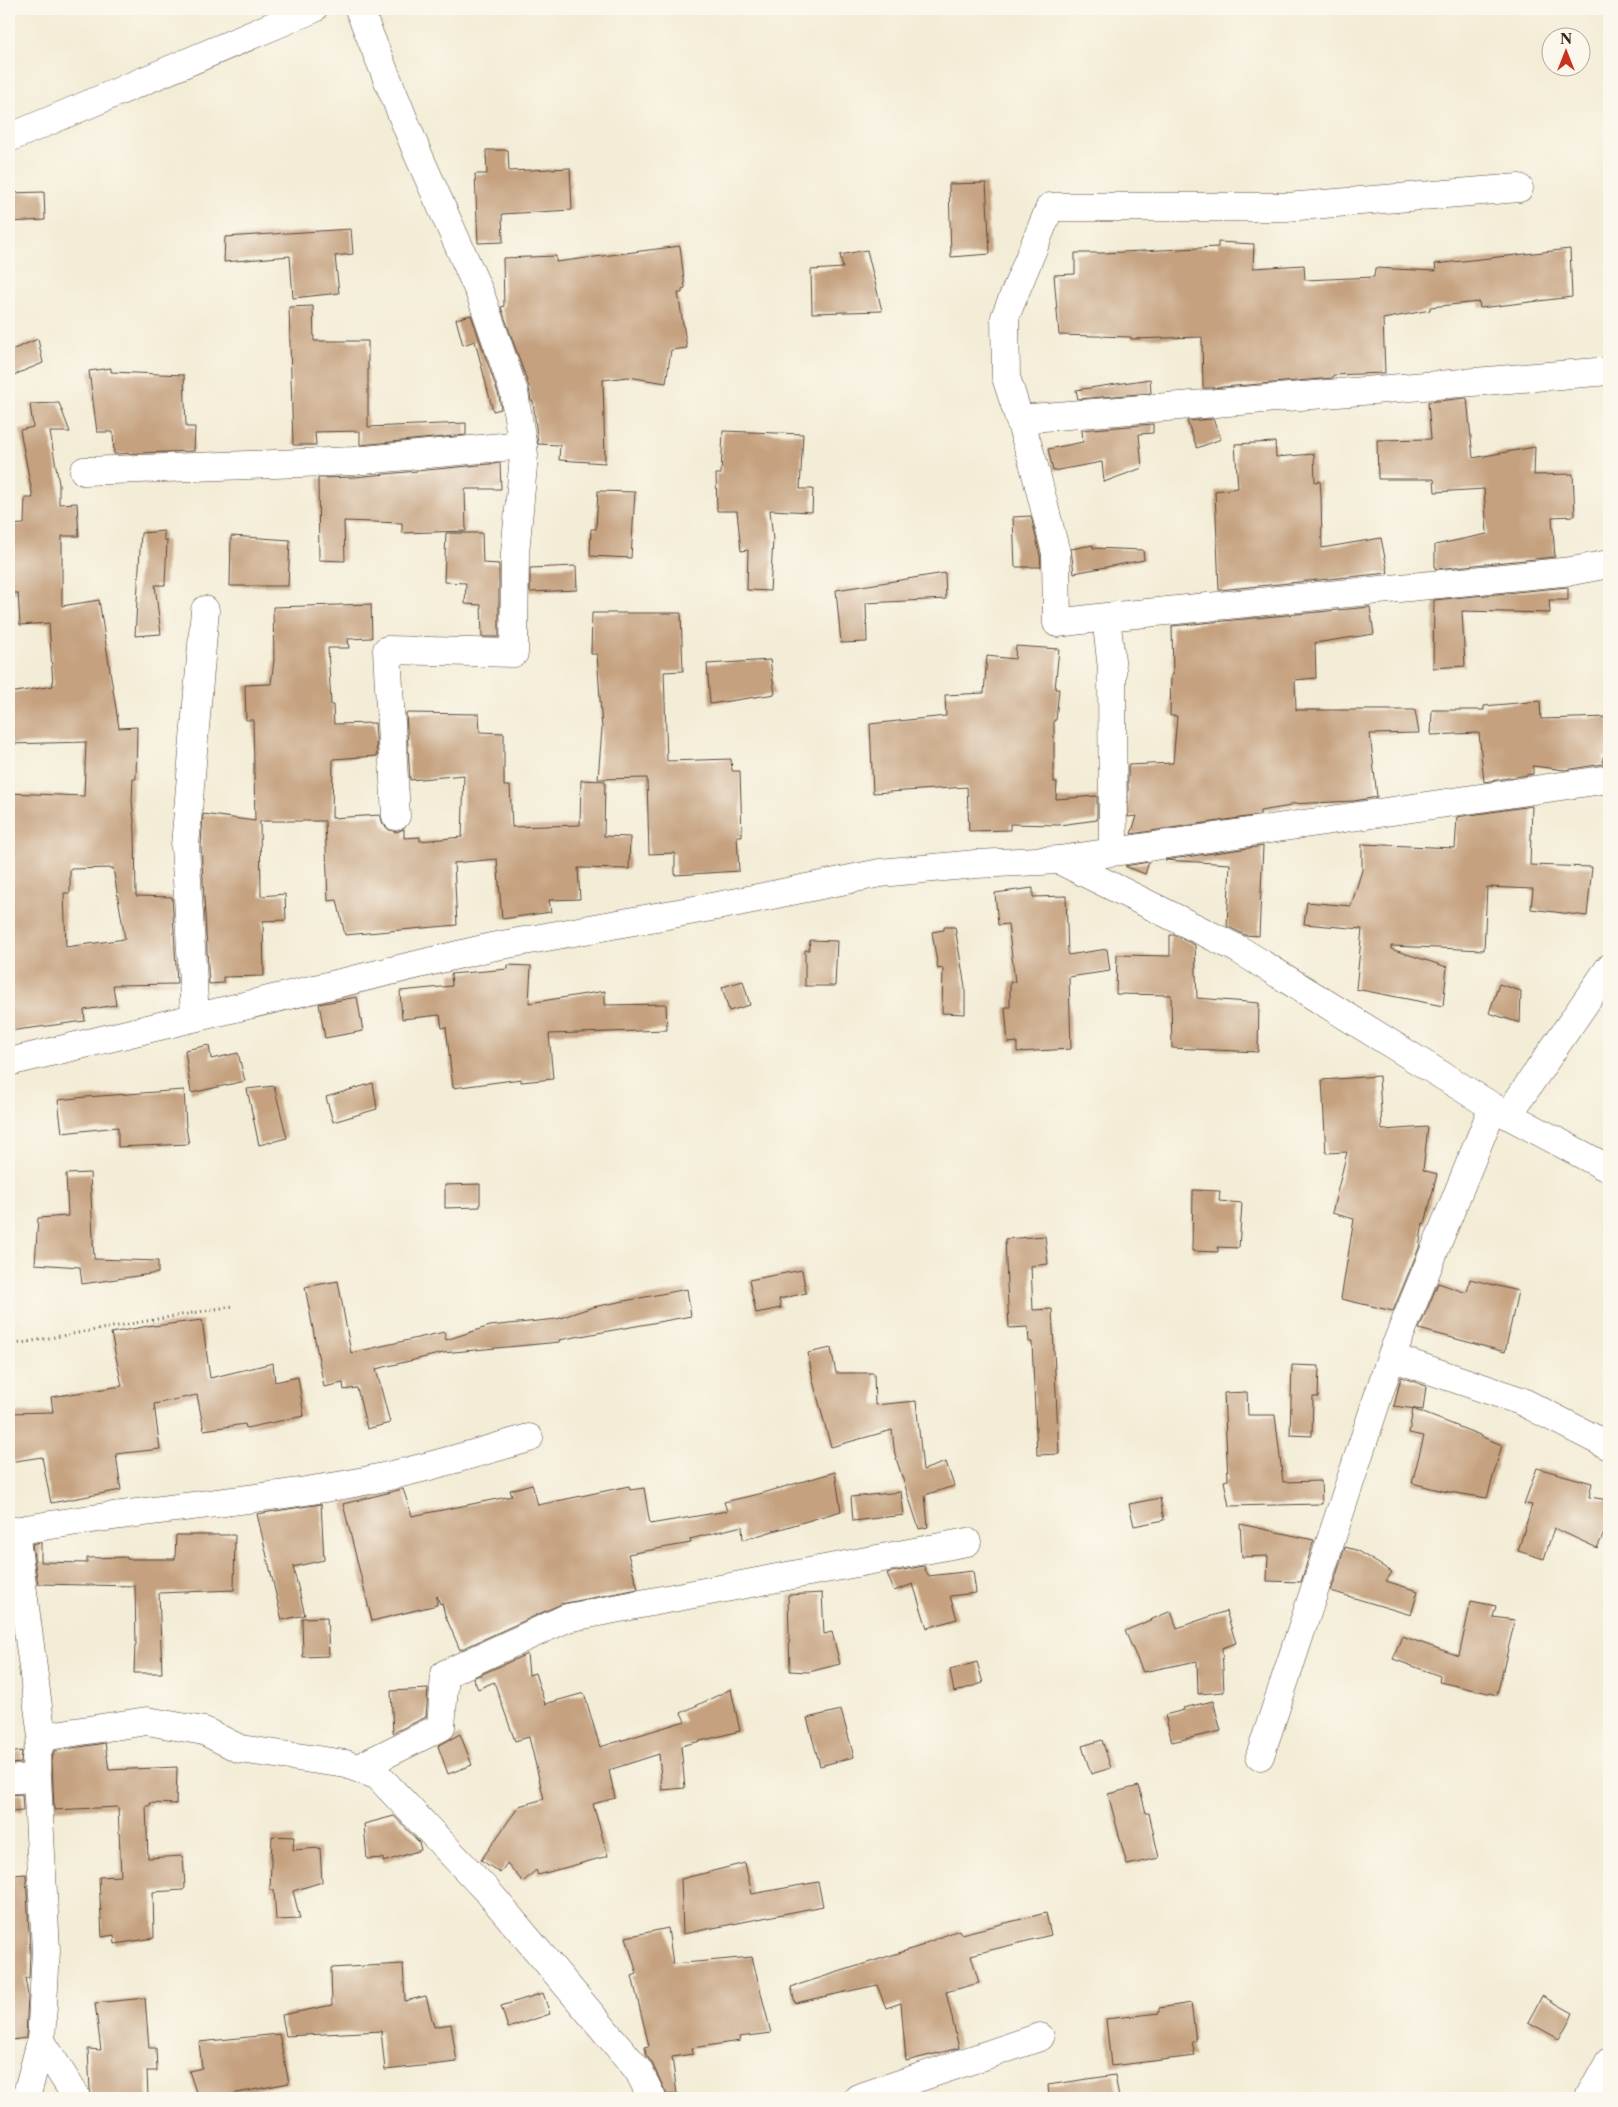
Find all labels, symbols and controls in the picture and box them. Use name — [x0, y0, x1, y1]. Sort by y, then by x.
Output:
north arrow — [1540, 28, 1590, 78]
text: N — [1560, 30, 1572, 48]

